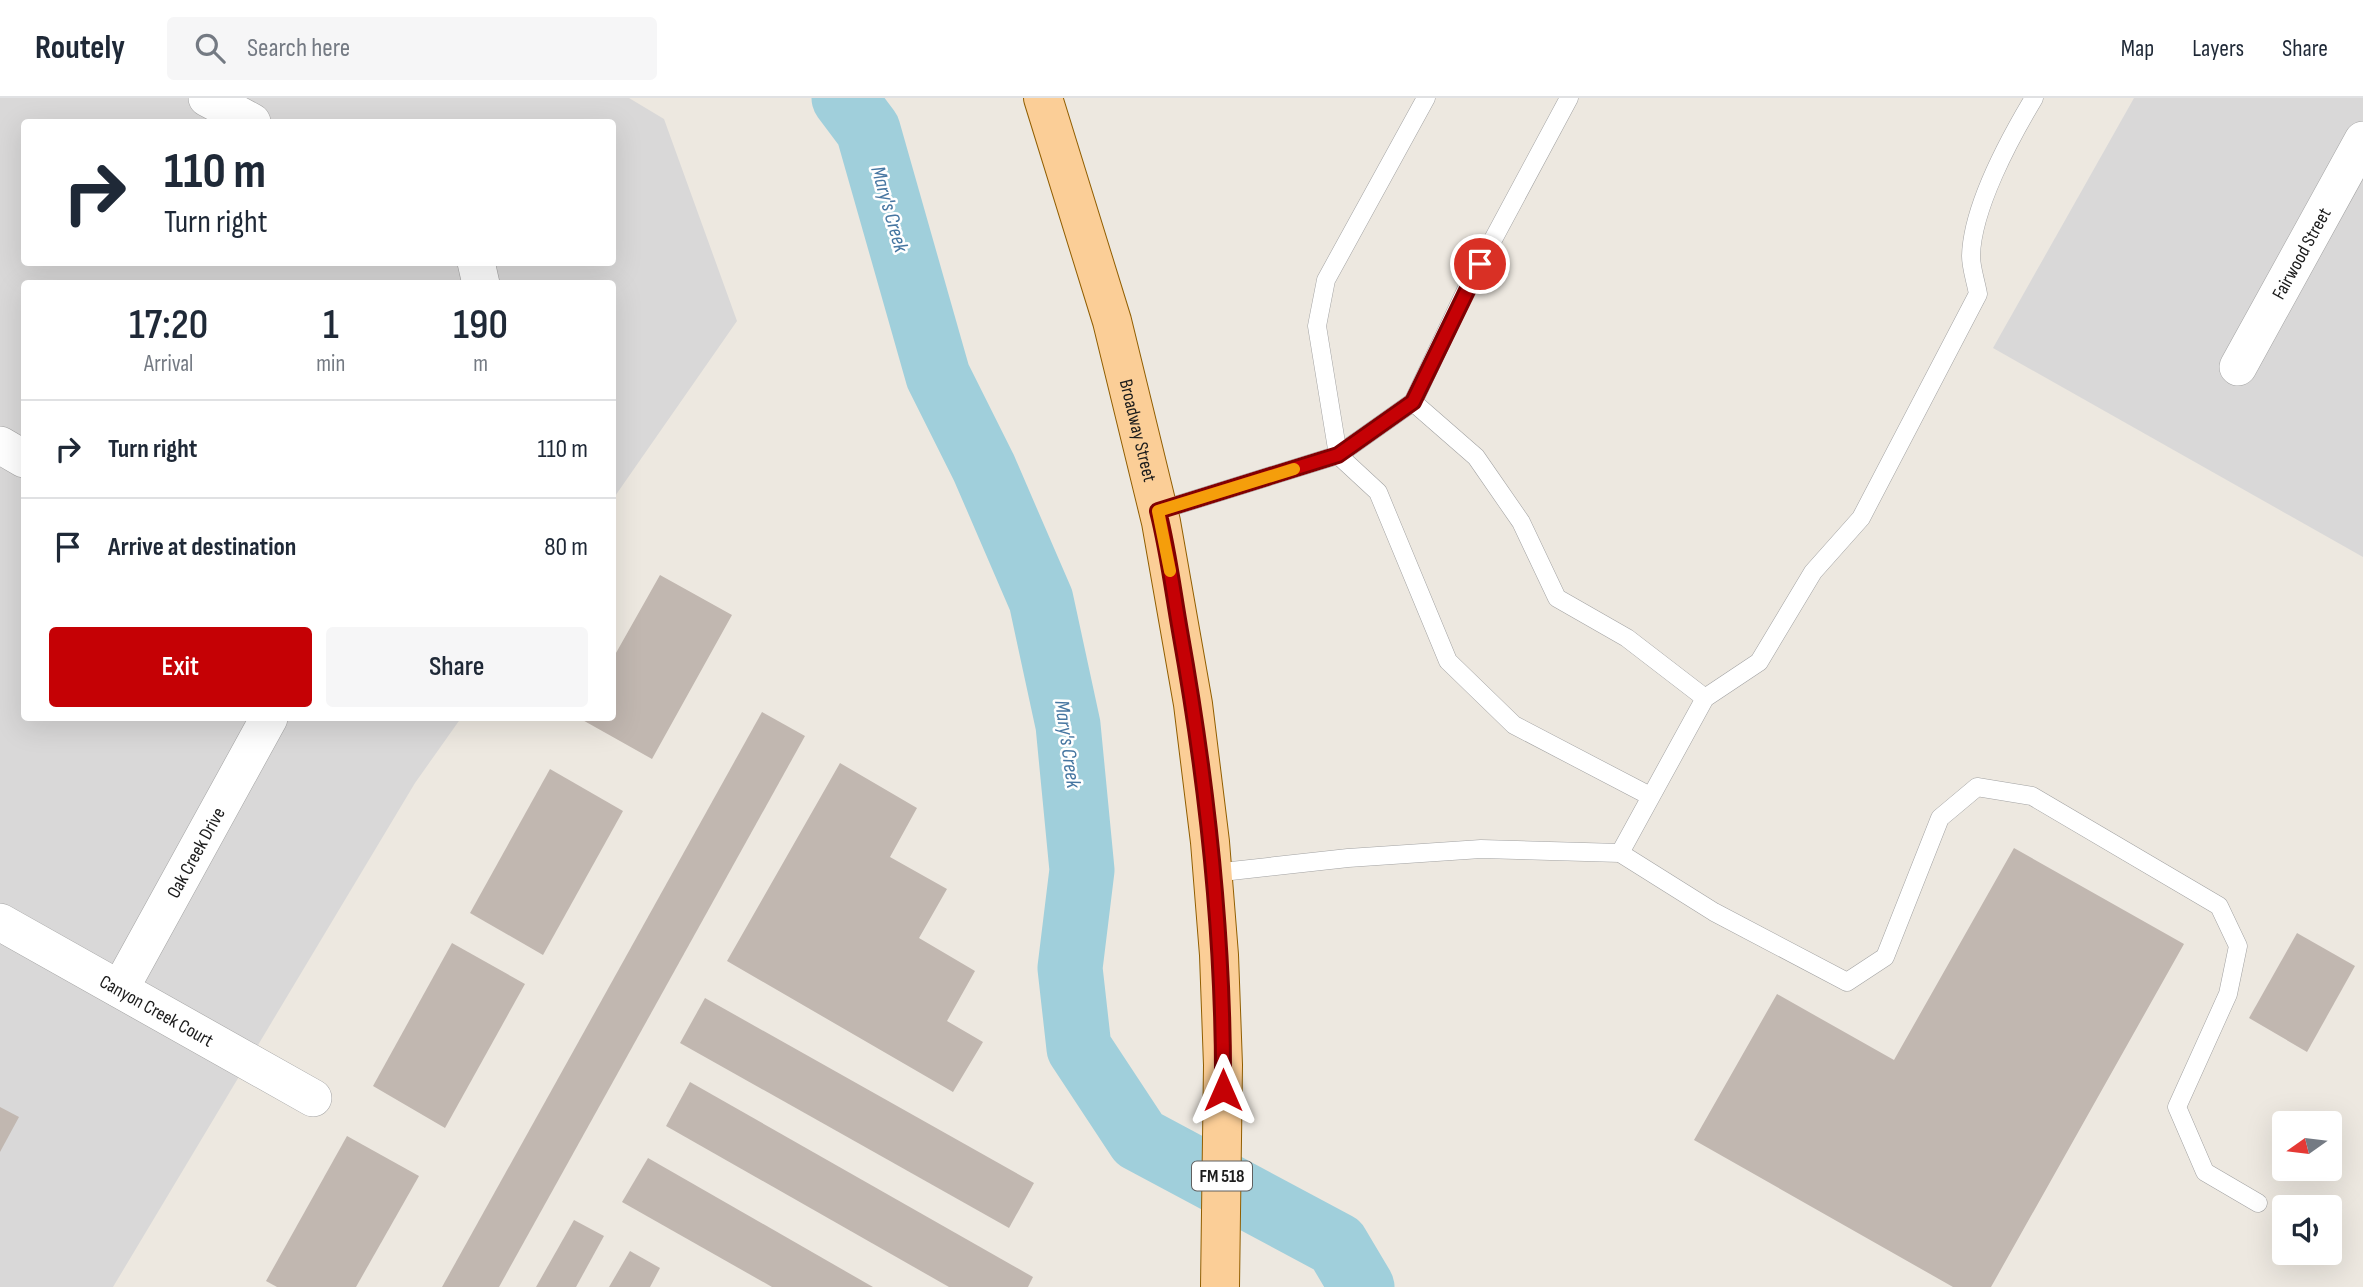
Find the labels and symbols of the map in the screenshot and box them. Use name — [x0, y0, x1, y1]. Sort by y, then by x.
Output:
water label: Mary's Creek — [865, 163, 914, 256]
street label: Fairwood Street — [2268, 204, 2337, 304]
pin — [1450, 234, 1510, 294]
street label: Broadway Street — [1114, 377, 1161, 485]
water label: Mary's Creek — [1049, 699, 1086, 791]
street label: Oak Creek Drive — [162, 804, 231, 902]
street label: Canyon Creek Court — [95, 970, 217, 1053]
position arrow — [1186, 1053, 1260, 1127]
north arrow — [2272, 1111, 2342, 1181]
road number: FM 518 — [1192, 1162, 1252, 1190]

